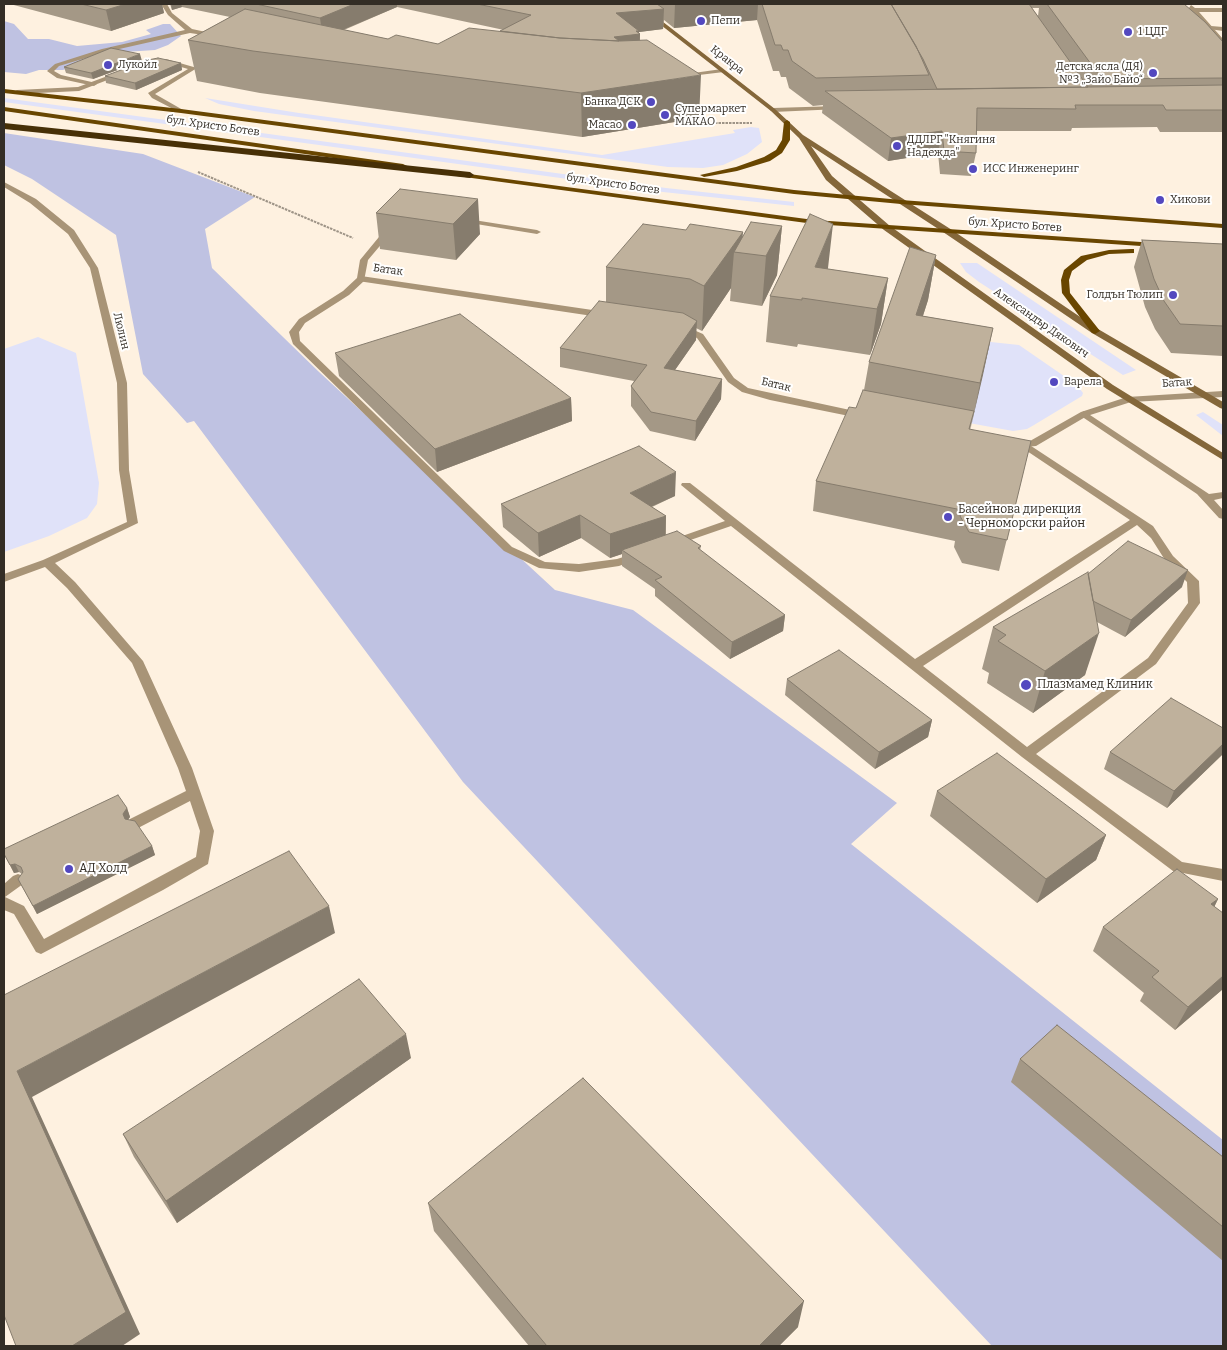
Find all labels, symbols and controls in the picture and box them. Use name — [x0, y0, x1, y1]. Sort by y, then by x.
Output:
place label: Пепи — [711, 14, 740, 28]
marker: Пепи — [695, 15, 707, 27]
place label: 1 ЦДГ — [1138, 25, 1167, 39]
marker: 1 ЦДГ — [1122, 26, 1134, 38]
street label: Кракра — [708, 43, 746, 77]
place label: Лукойл — [118, 58, 157, 72]
marker: Лукойл — [102, 59, 114, 71]
place label: Детска ясла (ДЯ) №3 „Зайо Байо“ — [1056, 60, 1143, 86]
marker: Детска ясла (ДЯ) №3 „Зайо Байо“ — [1147, 67, 1159, 79]
place label: Банка ДСК — [584, 95, 641, 109]
marker: Банка ДСК — [645, 96, 657, 108]
place label: Супермаркет МАКАО — [675, 102, 746, 128]
marker: Супермаркет МАКАО — [659, 109, 671, 121]
street label: бул. Христо Ботев — [166, 113, 260, 139]
place label: Macao — [589, 118, 622, 132]
marker: Macao — [626, 119, 638, 131]
place label: ДДЛРГ "Княгиня Надежда" — [907, 133, 995, 159]
marker: ДДЛРГ "Княгиня Надежда" — [891, 140, 903, 152]
place label: ИСС Инженеринг — [983, 162, 1079, 176]
marker: ИСС Инженеринг — [967, 163, 979, 175]
street label: бул. Христо Ботев — [566, 171, 660, 197]
place label: Хикови — [1170, 193, 1211, 207]
marker: Хикови — [1154, 194, 1166, 206]
street label: бул. Христо Ботев — [968, 215, 1062, 235]
street label: Батак — [372, 261, 404, 279]
street label: Александър Дякович — [991, 285, 1091, 361]
place label: Голдън Тюлип — [1087, 288, 1163, 302]
marker: Голдън Тюлип — [1167, 289, 1179, 301]
street label: Люлин — [110, 311, 132, 351]
street label: Батак — [760, 375, 792, 395]
place label: Варела — [1064, 375, 1102, 389]
street label: Батак — [1162, 375, 1192, 391]
marker: Варела — [1048, 376, 1060, 388]
place label: Басейнова дирекция - Черноморски район — [958, 503, 1085, 531]
marker: Басейнова дирекция - Черноморски район — [942, 511, 954, 523]
marker: Плазмамед Клиник — [1019, 678, 1033, 692]
place label: Плазмамед Клиник — [1037, 678, 1153, 692]
place label: АД Холд — [79, 862, 127, 876]
marker: АД Холд — [63, 863, 75, 875]

